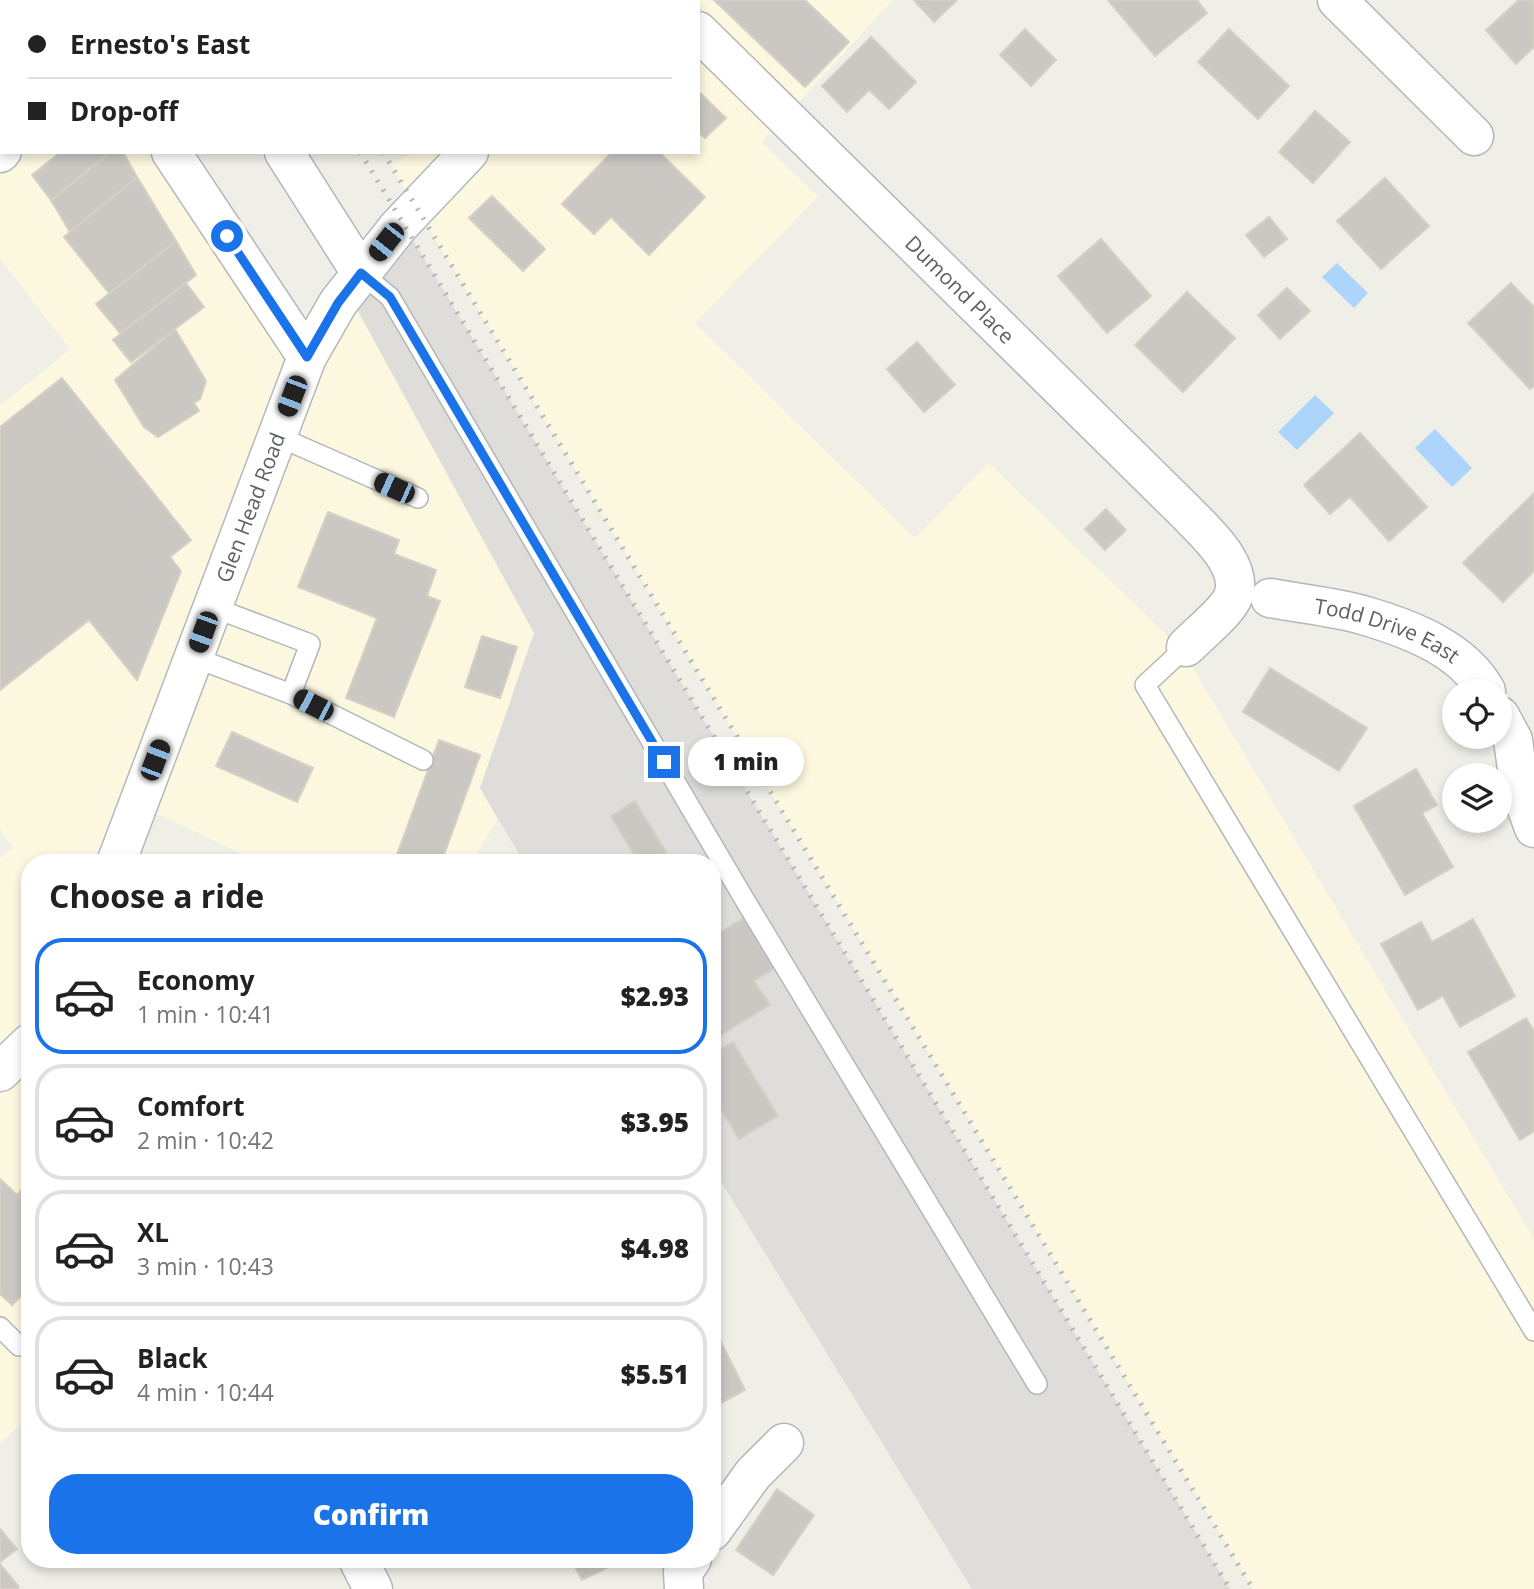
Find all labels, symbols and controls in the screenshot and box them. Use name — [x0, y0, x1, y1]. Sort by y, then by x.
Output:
text: Ernesto's East — [70, 26, 250, 62]
text: Drop-off — [70, 93, 178, 129]
car — [365, 219, 408, 265]
route start — [211, 220, 243, 252]
street label: Dumond Place — [899, 229, 1021, 349]
car — [275, 373, 310, 419]
street label: Glen Head Road — [209, 429, 291, 586]
car — [371, 470, 418, 506]
street label: Todd Drive East — [1313, 591, 1466, 669]
car — [186, 609, 221, 655]
map controls — [1442, 679, 1512, 833]
button: locate — [1442, 679, 1512, 749]
car — [290, 686, 337, 724]
car — [138, 737, 173, 783]
callout: 1 min — [688, 738, 804, 786]
text: 1 min — [713, 745, 779, 777]
route end — [648, 746, 680, 778]
button: layers — [1442, 763, 1512, 833]
text: Choose a ride — [49, 874, 264, 917]
text: Economy — [137, 962, 255, 998]
icon: car — [53, 965, 116, 1028]
text: $2.93 — [621, 978, 689, 1014]
text: 1 min · 10:41 — [137, 998, 274, 1030]
text: Comfort — [137, 1088, 244, 1124]
icon: car — [53, 1091, 116, 1154]
text: $3.95 — [621, 1104, 689, 1140]
text: 2 min · 10:42 — [137, 1124, 274, 1156]
text: XL — [137, 1214, 169, 1250]
icon: car — [53, 1217, 116, 1280]
text: $4.98 — [621, 1230, 689, 1266]
text: 3 min · 10:43 — [137, 1250, 274, 1282]
text: Black — [137, 1340, 208, 1376]
icon: car — [53, 1343, 116, 1406]
text: $5.51 — [621, 1356, 689, 1392]
text: 4 min · 10:44 — [137, 1376, 274, 1408]
button: Confirm — [49, 1474, 693, 1554]

